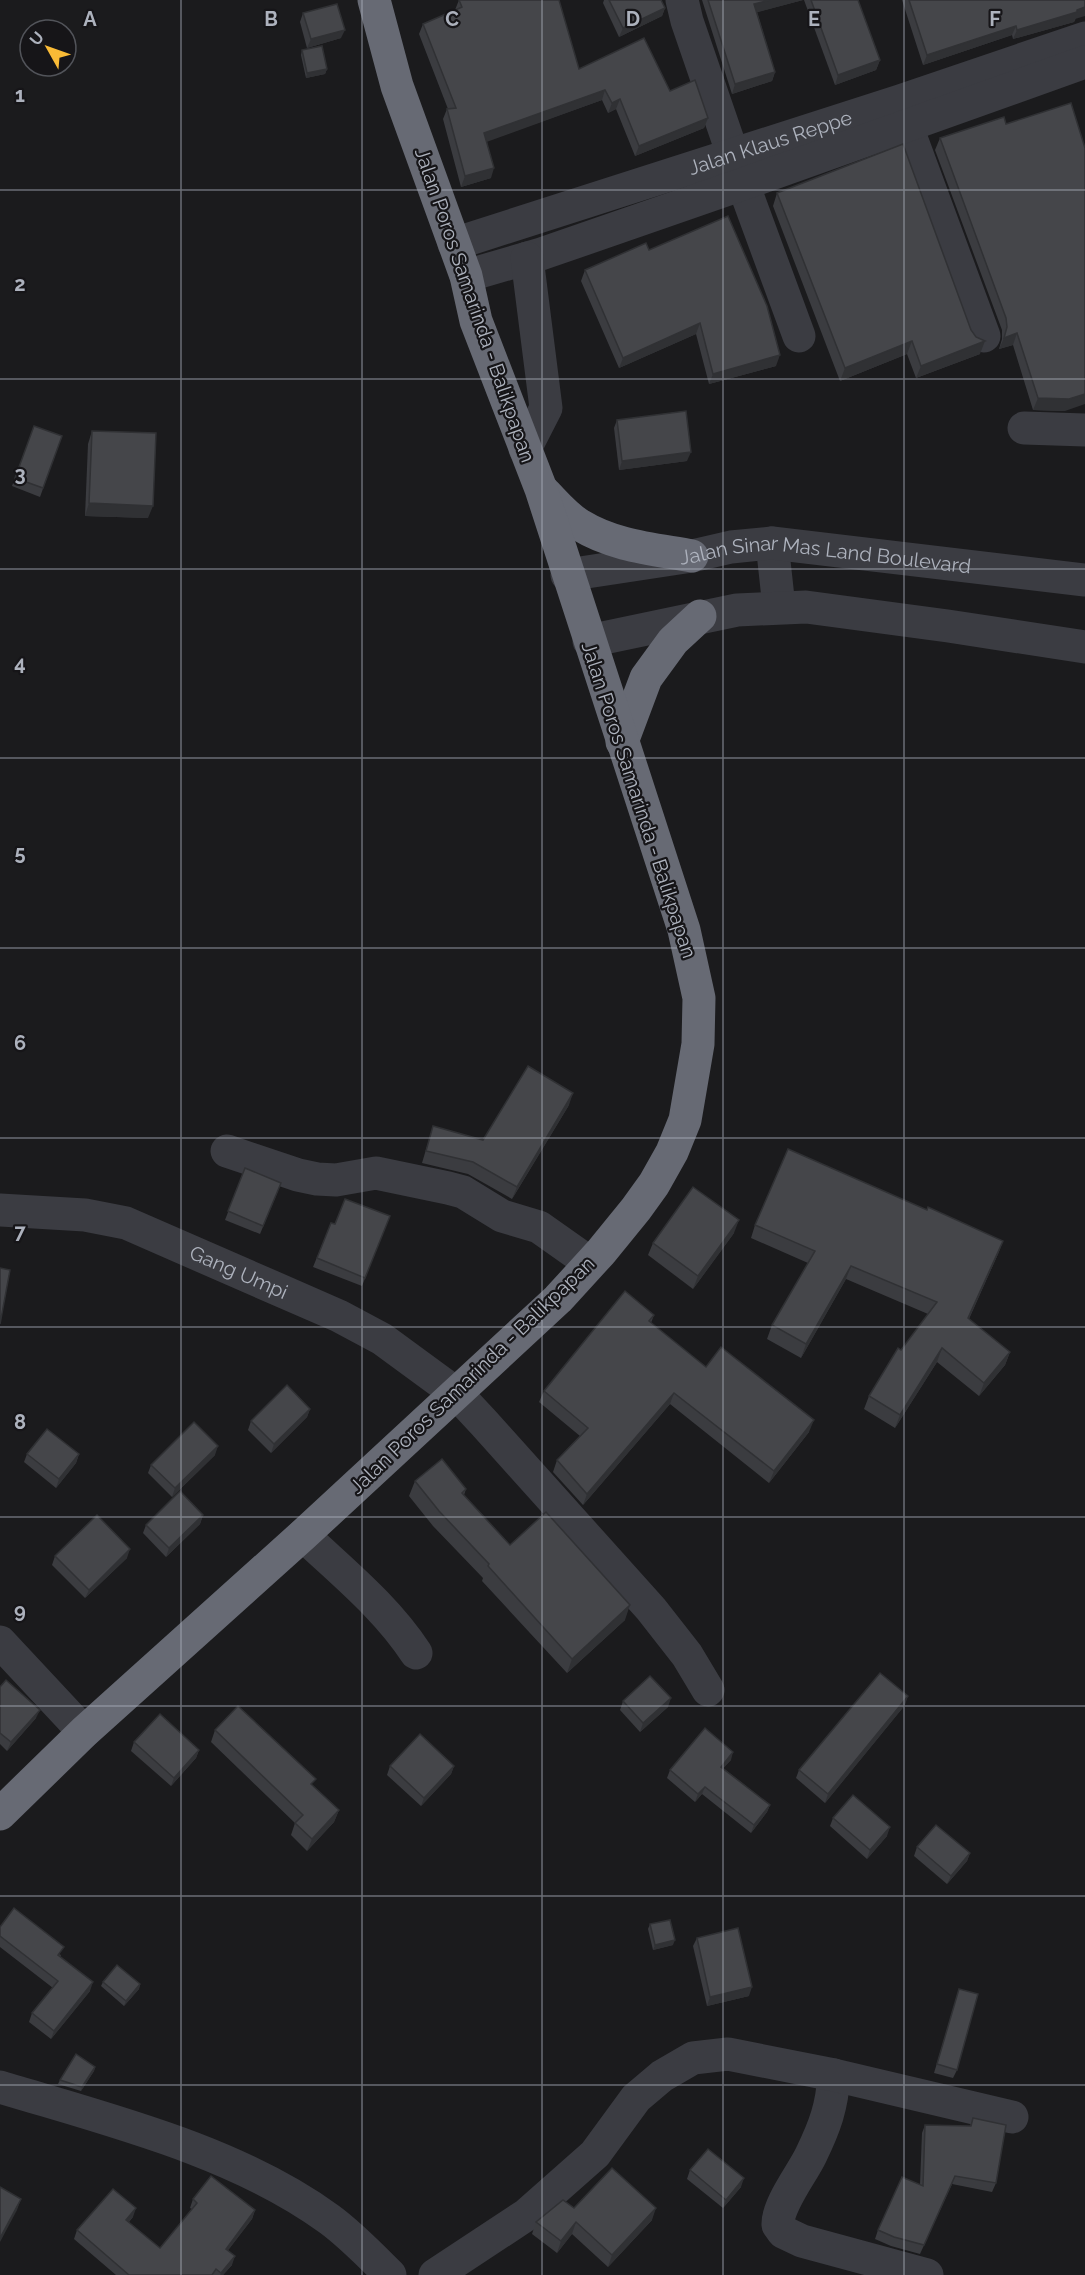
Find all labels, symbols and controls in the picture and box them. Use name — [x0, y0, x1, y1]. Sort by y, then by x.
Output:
text: A — [83, 7, 97, 31]
text: B — [264, 7, 278, 31]
text: C — [445, 7, 459, 31]
text: D — [626, 7, 640, 31]
text: E — [808, 7, 820, 31]
text: F — [989, 7, 1001, 31]
north arrow — [18, 18, 78, 78]
text: U — [26, 28, 48, 49]
text: 1 — [15, 83, 25, 107]
street label: Jalan Klaus Reppe — [685, 105, 855, 180]
street label: Jalan Poros Samarinda - Balikpapan — [410, 145, 540, 465]
text: 2 — [14, 272, 26, 296]
text: 3 — [14, 462, 26, 486]
street label: Jalan Sinar Mas Land Boulevard — [678, 531, 972, 578]
street label: Jalan Poros Samarinda - Balikpapan — [576, 639, 702, 961]
text: 4 — [14, 651, 26, 675]
text: 5 — [14, 841, 26, 865]
text: 6 — [14, 1031, 26, 1055]
text: 7 — [14, 1220, 26, 1244]
street label: Gang Umpi — [186, 1240, 291, 1304]
street label: Jalan Poros Samarinda - Balikpapan — [345, 1251, 599, 1499]
text: 8 — [14, 1410, 26, 1434]
text: 9 — [14, 1599, 26, 1623]

